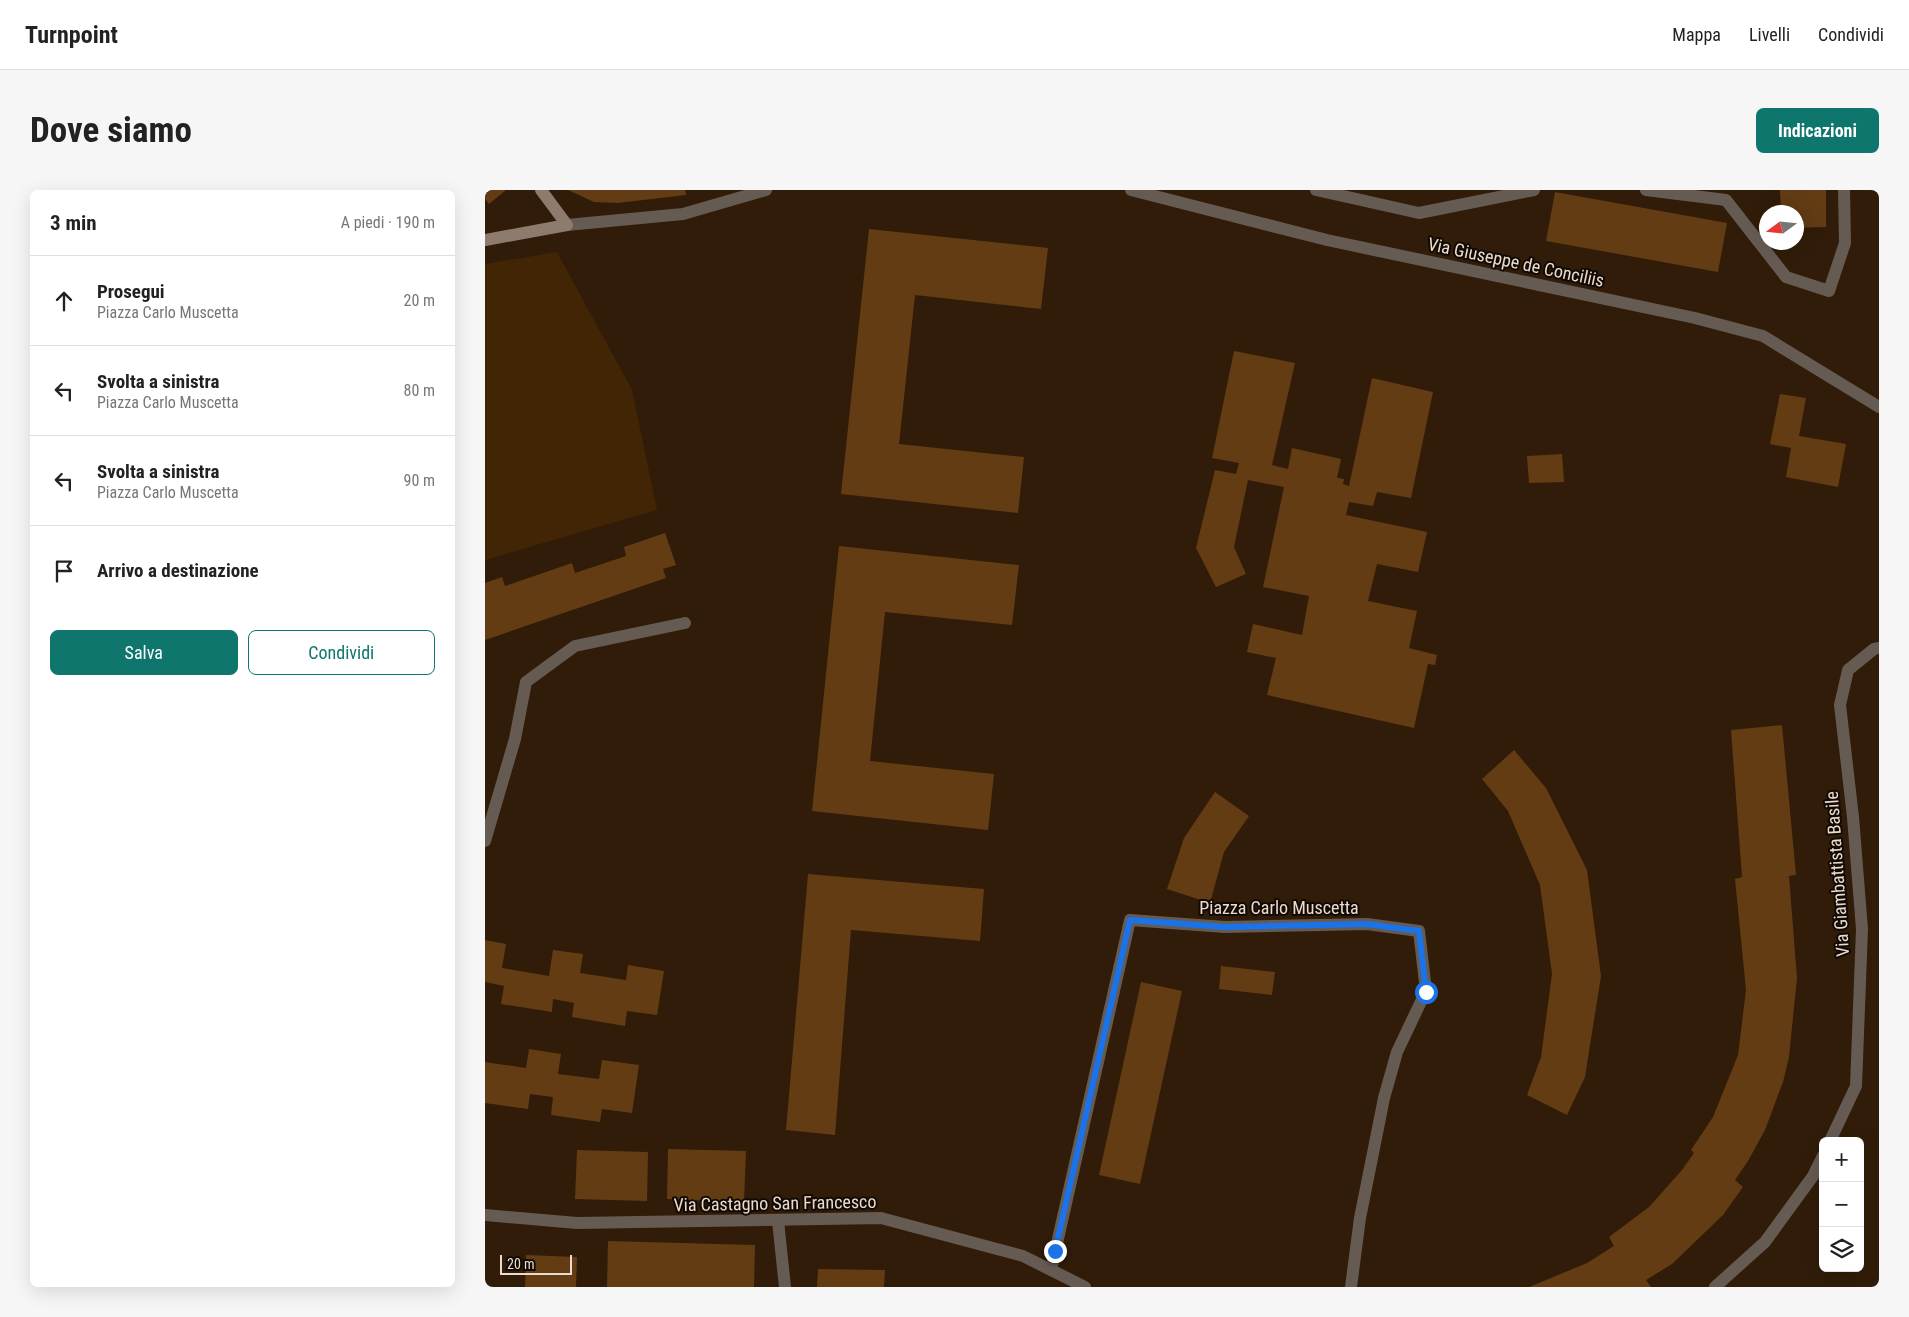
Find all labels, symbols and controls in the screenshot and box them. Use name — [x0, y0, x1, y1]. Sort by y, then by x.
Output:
text: Turnpoint — [25, 21, 118, 49]
text: Mappa — [1672, 24, 1721, 45]
text: Livelli — [1749, 24, 1790, 45]
text: Condividi — [1818, 24, 1884, 45]
button: Indicazioni — [1756, 108, 1879, 153]
text: Dove siamo — [30, 110, 192, 151]
north arrow — [1759, 205, 1804, 250]
text: 3 min — [50, 211, 97, 235]
text: A piedi · 190 m — [341, 213, 435, 232]
street label: Via Giuseppe de Conciliis — [1426, 233, 1606, 291]
text: Prosegui — [97, 280, 165, 303]
icon: ahead — [50, 287, 78, 315]
text: 20 m — [403, 291, 435, 310]
text: Piazza Carlo Muscetta — [97, 303, 239, 322]
text: Svolta a sinistra — [97, 370, 219, 393]
icon: left — [50, 377, 78, 405]
text: 80 m — [403, 381, 435, 400]
text: Piazza Carlo Muscetta — [97, 393, 239, 412]
text: Svolta a sinistra — [97, 460, 219, 483]
icon: left — [50, 467, 78, 495]
text: 90 m — [403, 471, 435, 490]
text: Piazza Carlo Muscetta — [97, 483, 239, 502]
icon: arrive — [50, 557, 78, 585]
text: Arrivo a destinazione — [97, 559, 259, 582]
button: Salva — [50, 630, 238, 675]
button: Condividi — [248, 630, 435, 675]
street label: Via Giambattista Basile — [1821, 791, 1853, 957]
street label: Piazza Carlo Muscetta — [1199, 897, 1359, 918]
route start — [1415, 981, 1438, 1004]
map controls — [1819, 1137, 1864, 1272]
button: + — [1819, 1137, 1864, 1182]
button: − — [1819, 1182, 1864, 1227]
street label: Via Castagno San Francesco — [673, 1191, 877, 1215]
button: layers — [1819, 1227, 1864, 1272]
route end — [1044, 1240, 1067, 1263]
scale bar — [500, 1252, 573, 1275]
text: 20 m — [507, 1256, 535, 1272]

